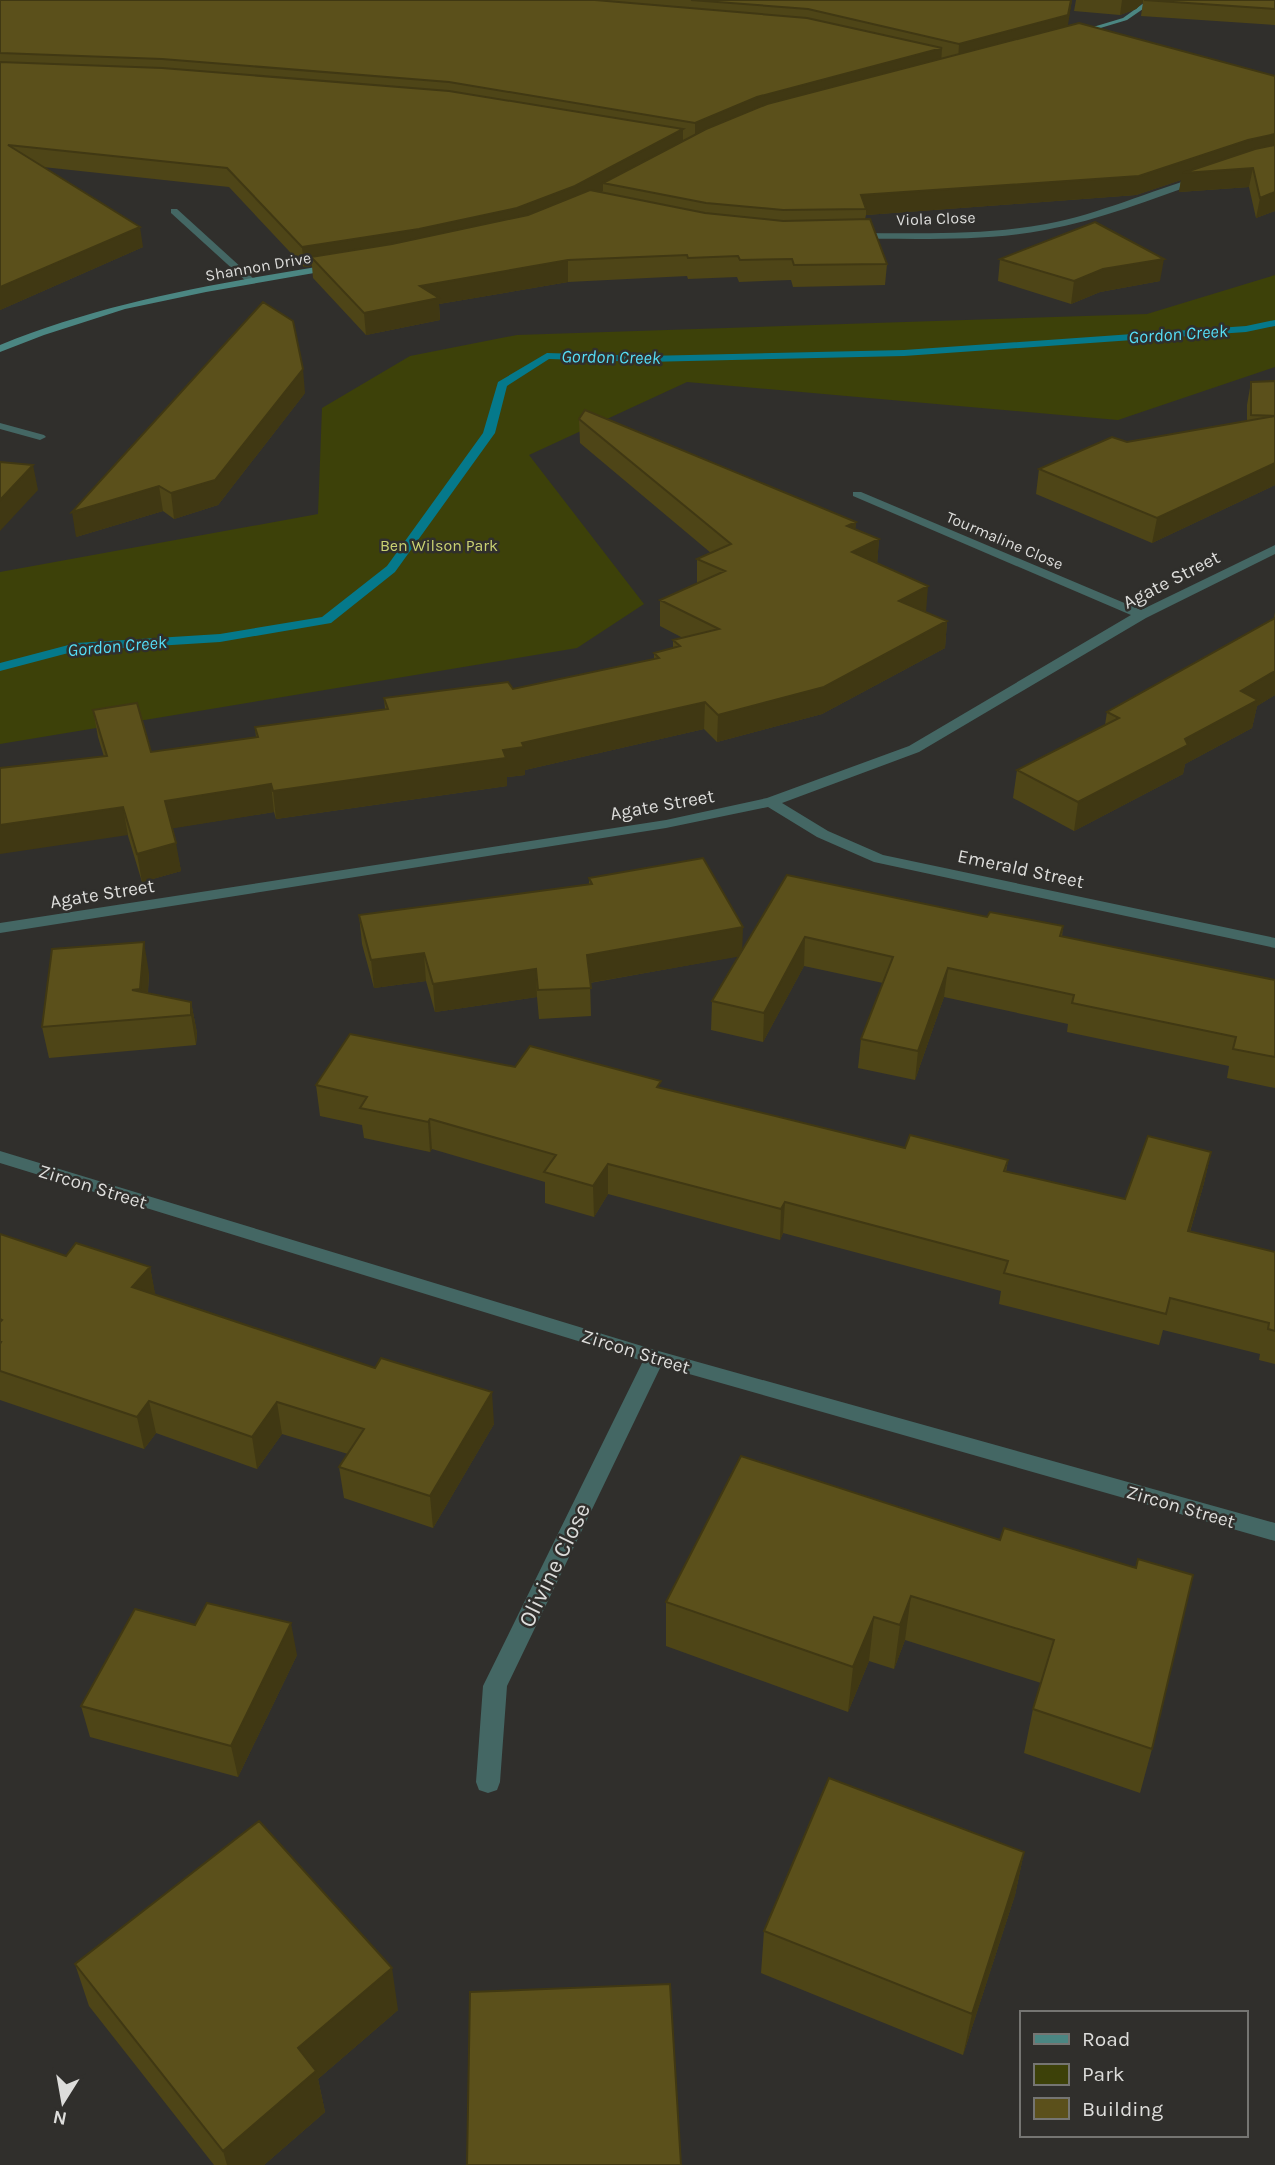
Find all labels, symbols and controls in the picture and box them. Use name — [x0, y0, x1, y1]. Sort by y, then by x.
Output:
street label: Viola Close — [896, 208, 976, 229]
street label: Shannon Drive — [204, 248, 312, 285]
water label: Gordon Creek — [1128, 319, 1229, 348]
water label: Gordon Creek — [561, 345, 662, 369]
street label: Tourmaline Close — [943, 507, 1066, 574]
park label: Ben Wilson Park — [380, 536, 498, 555]
street label: Agate Street — [1119, 546, 1224, 614]
water label: Gordon Creek — [66, 631, 168, 661]
street label: Agate Street — [608, 785, 716, 825]
street label: Emerald Street — [956, 845, 1086, 893]
street label: Agate Street — [48, 875, 156, 913]
street label: Zircon Street — [36, 1160, 150, 1214]
street label: Zircon Street — [579, 1325, 693, 1379]
street label: Zircon Street — [1124, 1481, 1238, 1533]
street label: Olivine Close — [513, 1499, 596, 1632]
legend — [1020, 2011, 1247, 2137]
text: Road — [1082, 2027, 1130, 2051]
text: Park — [1082, 2062, 1125, 2086]
north arrow — [28, 2067, 98, 2137]
text: Building — [1082, 2097, 1163, 2121]
text: N — [51, 2106, 69, 2130]

